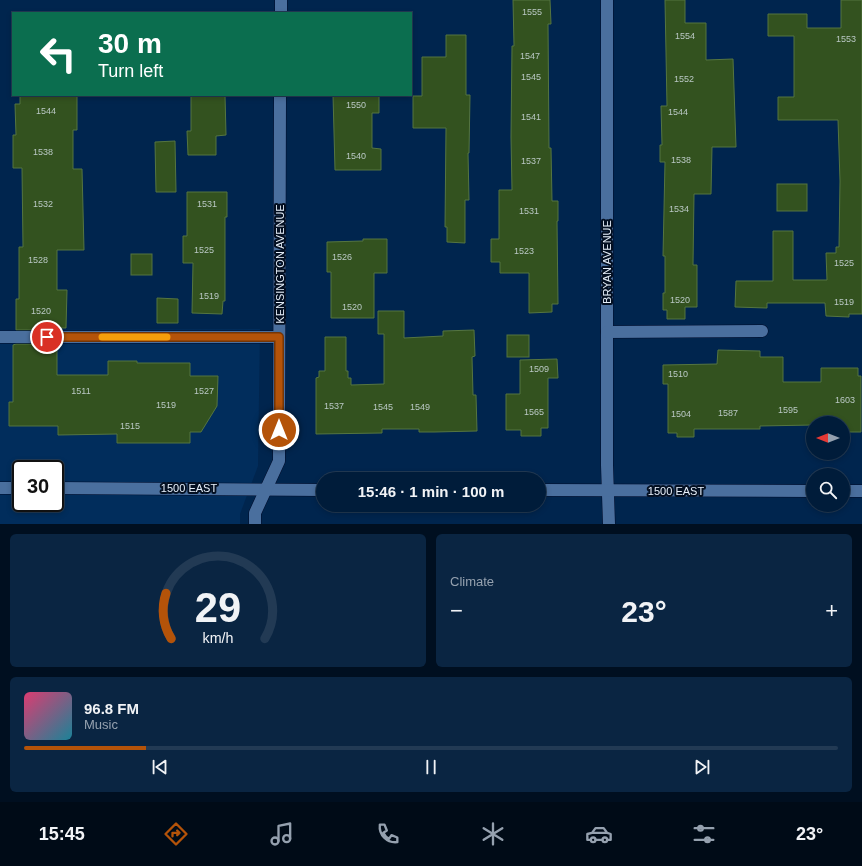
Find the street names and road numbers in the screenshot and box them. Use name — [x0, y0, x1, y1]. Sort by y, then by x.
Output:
street label: KENSINGTON AVENUE — [274, 204, 286, 324]
street label: BRYAN AVENUE — [601, 220, 613, 304]
street label: 1500 EAST — [161, 482, 217, 494]
street label: 1500 EAST — [648, 485, 704, 497]

